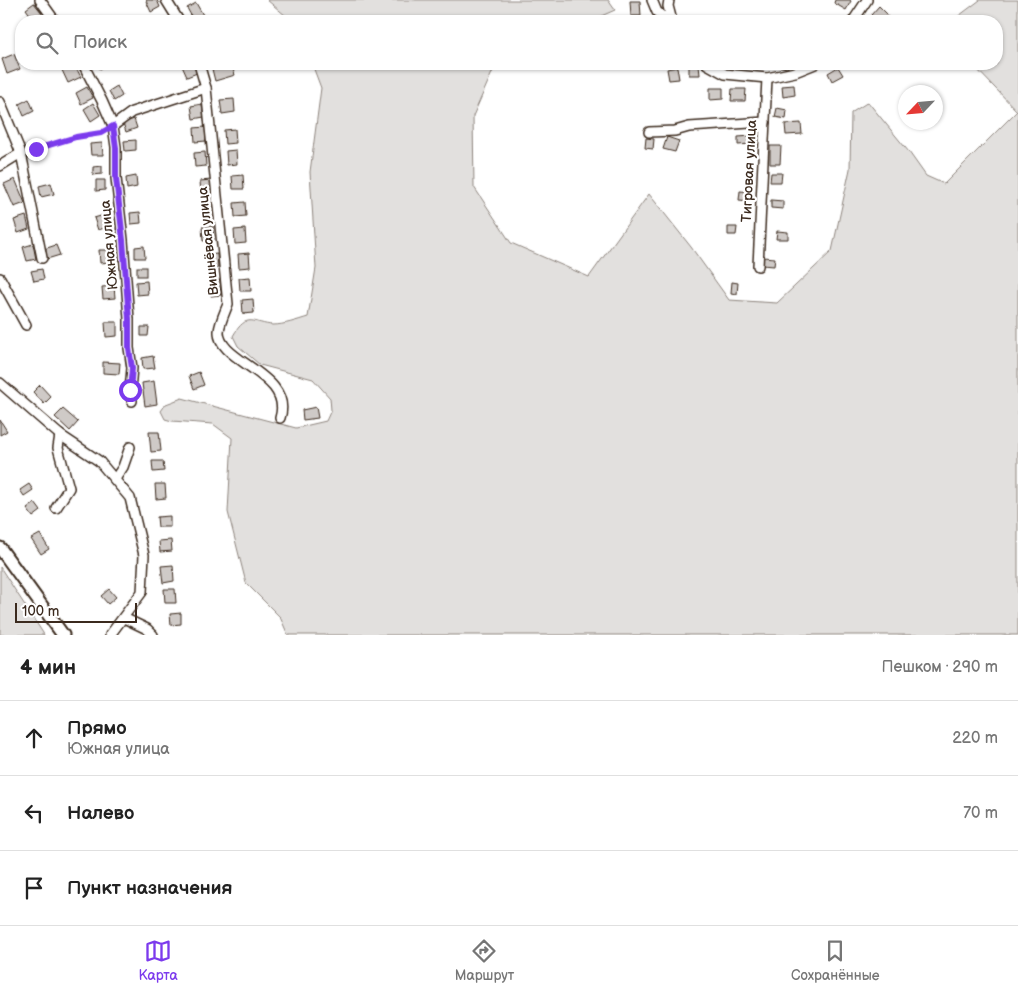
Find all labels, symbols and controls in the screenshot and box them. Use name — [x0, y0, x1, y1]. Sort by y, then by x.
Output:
search box — [15, 15, 1003, 70]
icon: search — [33, 29, 61, 57]
text: Поиск — [73, 31, 127, 54]
north arrow — [898, 85, 943, 130]
street label: Тигровая улица — [738, 119, 760, 223]
route end — [25, 138, 48, 161]
street label: Вишнёвая улица — [194, 185, 222, 296]
street label: Южная улица — [97, 199, 121, 291]
route start — [119, 379, 142, 402]
scale bar — [15, 600, 138, 623]
text: 100 m — [22, 603, 59, 620]
text: 4 мин — [20, 655, 76, 680]
text: Пешком · 290 m — [882, 658, 998, 677]
text: Прямо — [67, 717, 127, 740]
icon: ahead — [20, 724, 48, 752]
text: 220 m — [952, 729, 998, 748]
text: Южная улица — [67, 740, 170, 759]
icon: left — [20, 799, 48, 827]
text: Налево — [67, 802, 134, 825]
text: 70 m — [963, 804, 998, 823]
icon: arrive — [20, 874, 48, 902]
text: Пункт назначения — [67, 877, 232, 900]
tab: Карта — [138, 937, 178, 984]
tab: Маршрут — [455, 937, 514, 984]
tab: Сохранённые — [791, 937, 880, 984]

